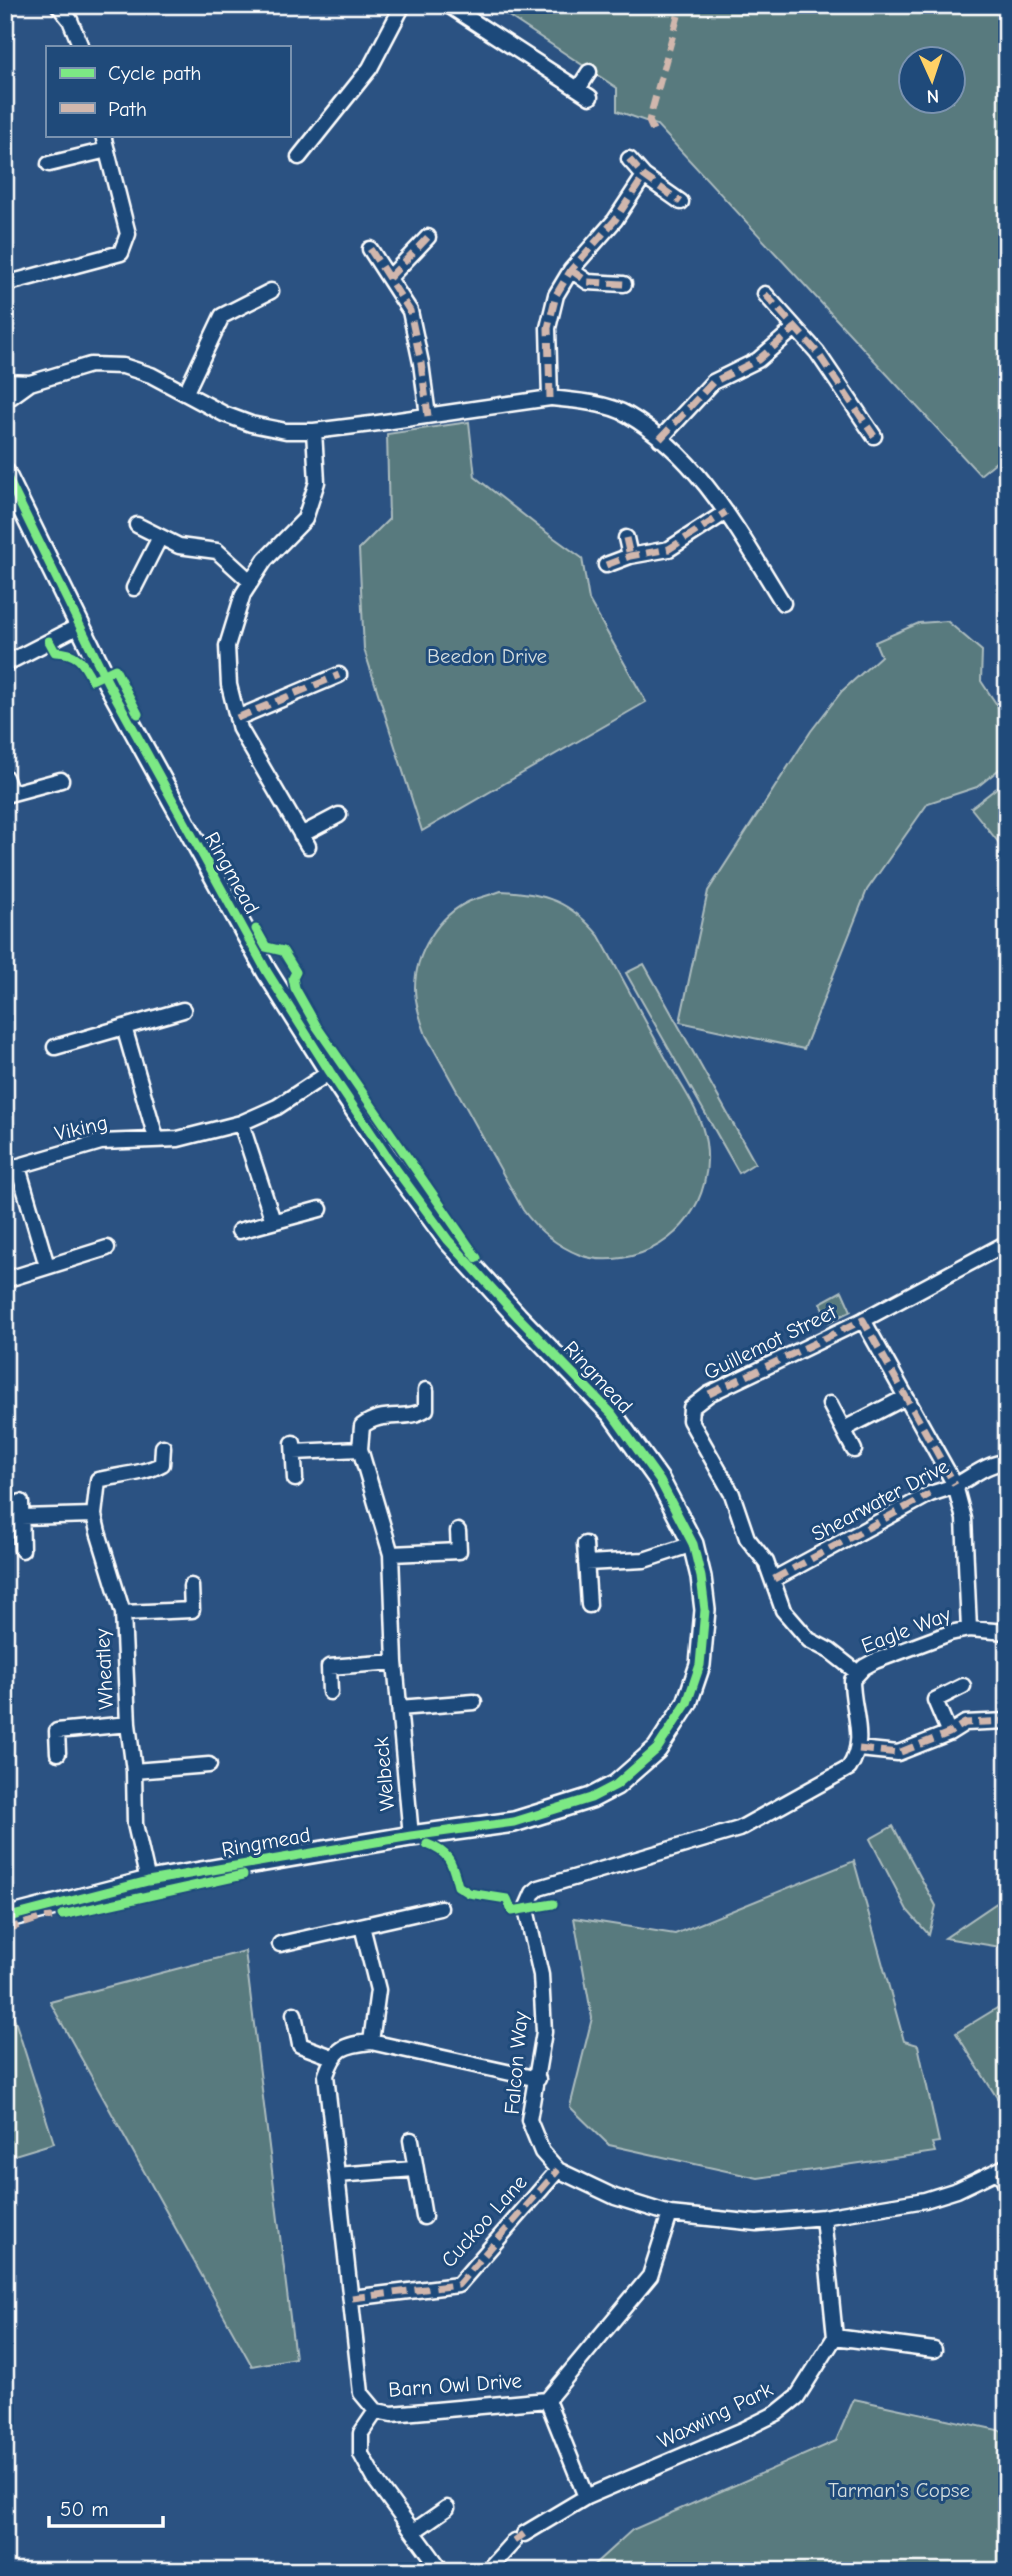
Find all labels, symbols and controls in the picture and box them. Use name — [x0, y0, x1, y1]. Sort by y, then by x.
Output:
legend — [46, 46, 290, 136]
north arrow — [897, 46, 967, 116]
text: Cycle path — [108, 61, 201, 85]
text: N — [926, 85, 940, 107]
text: Path — [108, 97, 147, 121]
park label: Beedon Drive — [427, 644, 547, 668]
street label: Ringmead — [200, 828, 264, 918]
street label: Viking — [52, 1110, 110, 1146]
street label: Guillemot Street — [700, 1299, 841, 1384]
street label: Ringmead — [559, 1336, 637, 1418]
street label: Shearwater Drive — [807, 1454, 953, 1546]
street label: Eagle Way — [858, 1602, 955, 1658]
street label: Wheatley — [90, 1627, 118, 1710]
street label: Welbeck — [369, 1736, 399, 1812]
street label: Ringmead — [220, 1822, 312, 1862]
street label: Falcon Way — [500, 2010, 533, 2115]
street label: Cuckoo Lane — [436, 2170, 532, 2272]
street label: Barn Owl Drive — [387, 2368, 523, 2402]
street label: Waxwing Park — [654, 2377, 776, 2453]
park label: Tarman's Copse — [828, 2478, 970, 2502]
scale bar — [49, 2485, 163, 2529]
text: 50 m — [60, 2497, 109, 2521]

